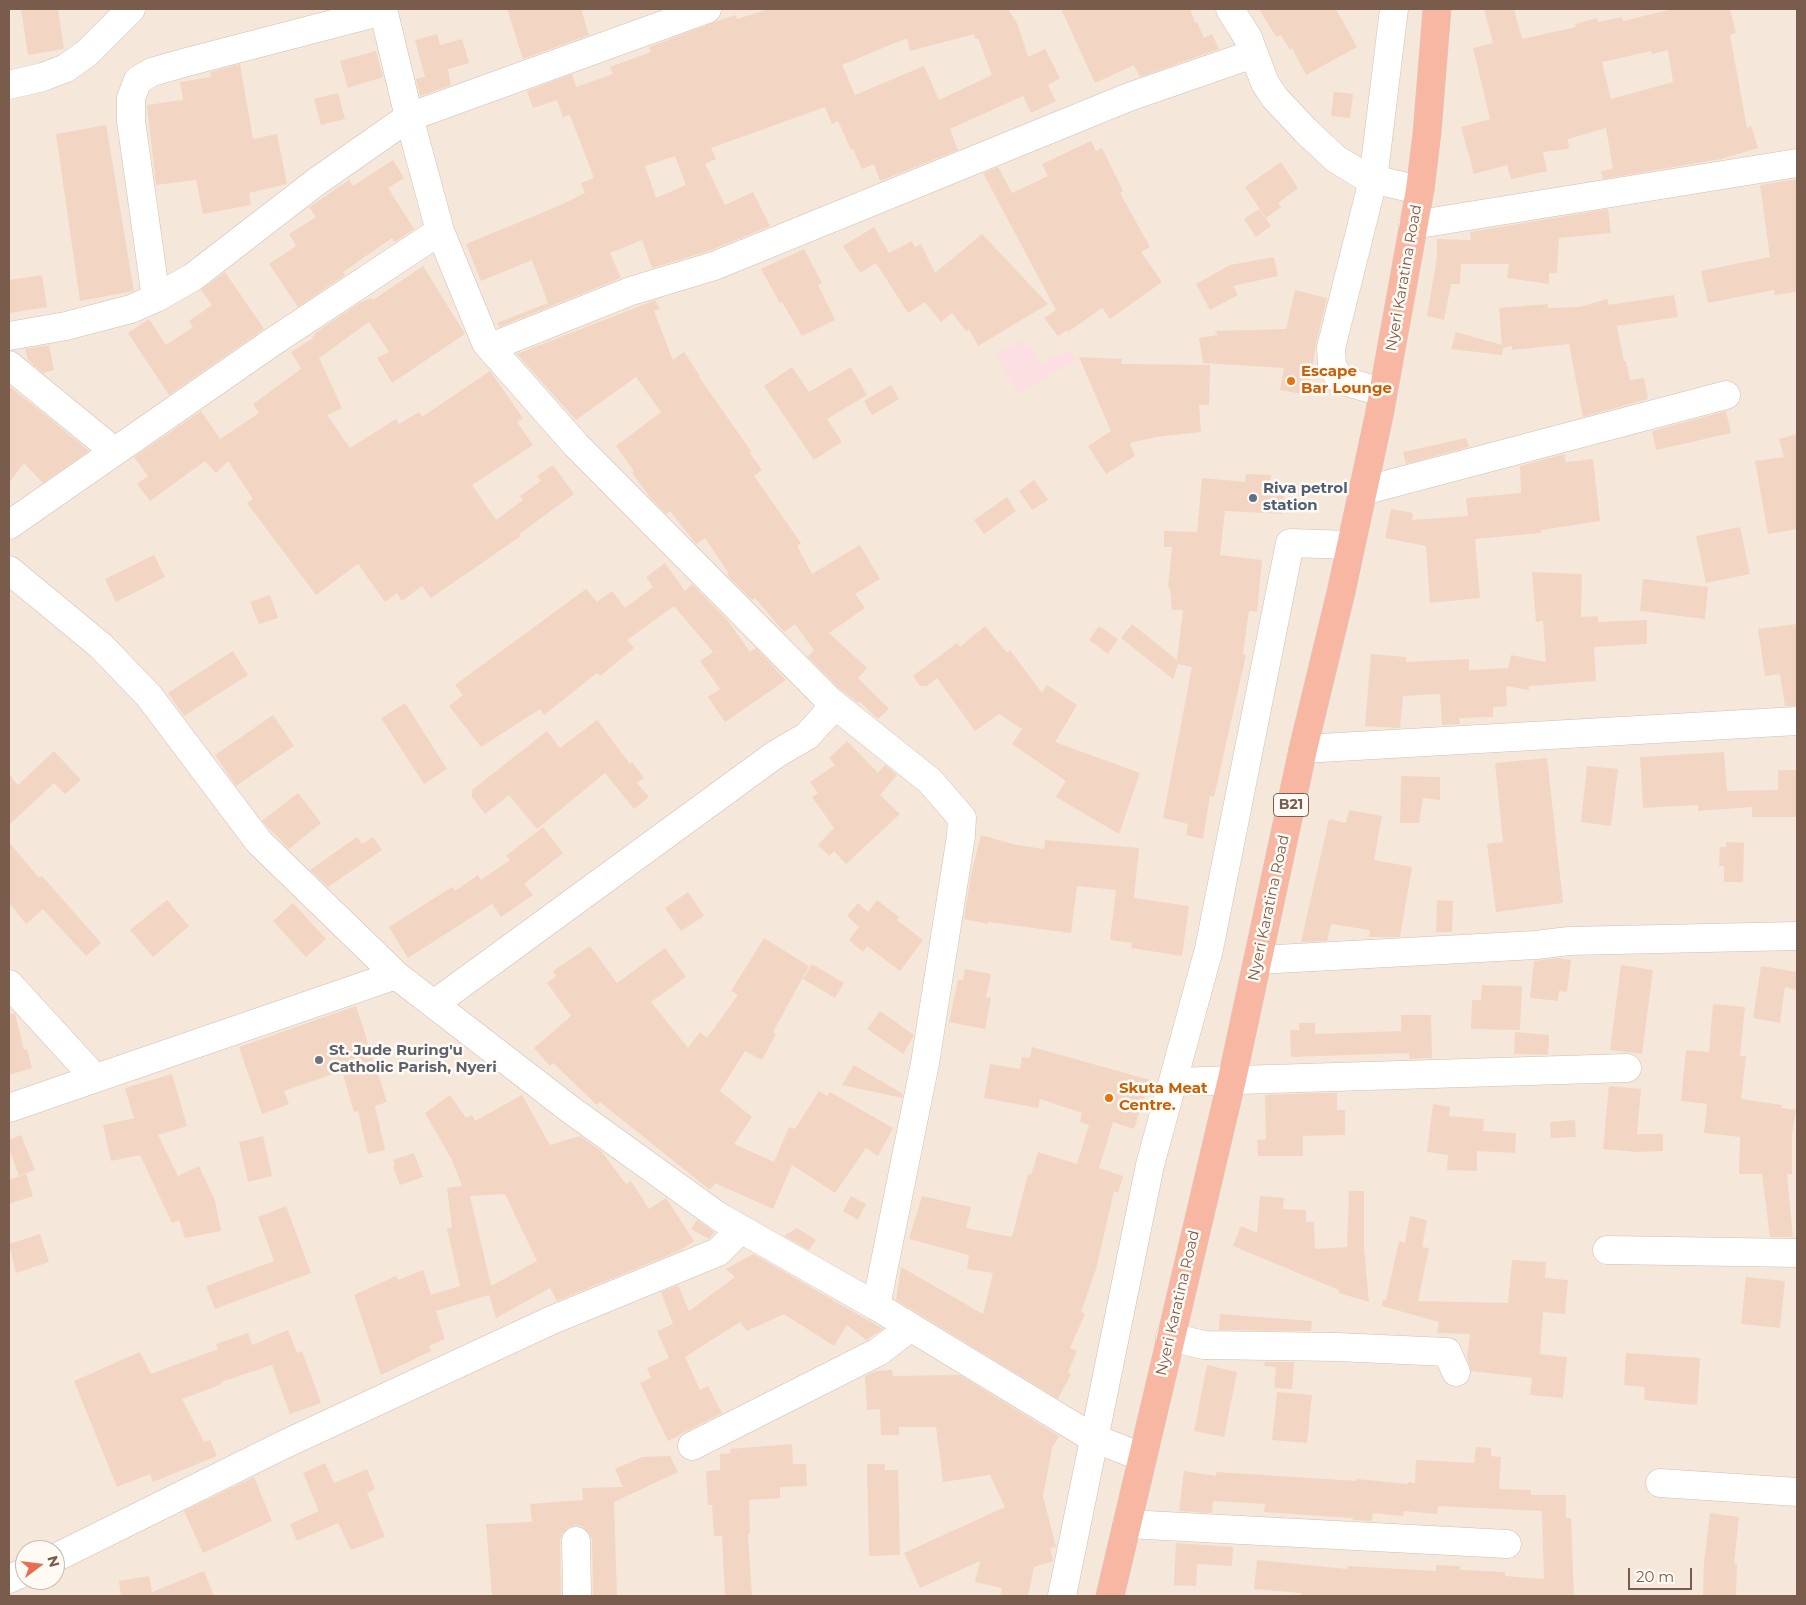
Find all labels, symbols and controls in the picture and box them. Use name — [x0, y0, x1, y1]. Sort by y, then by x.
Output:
street label: Nyeri Karatina Road — [1382, 203, 1426, 353]
place label: Escape Bar Lounge — [1301, 363, 1392, 398]
marker: Escape Bar Lounge — [1285, 375, 1297, 387]
place label: Riva petrol station — [1263, 480, 1348, 515]
marker: Riva petrol station — [1247, 492, 1259, 504]
road number: B21 — [1274, 794, 1308, 816]
street label: Nyeri Karatina Road — [1245, 833, 1293, 983]
place label: St. Jude Ruring'u Catholic Parish, Nyeri — [329, 1042, 497, 1077]
marker: St. Jude Ruring'u Catholic Parish, Nyeri — [313, 1054, 325, 1066]
place label: Skuta Meat Centre. — [1119, 1080, 1208, 1115]
marker: Skuta Meat Centre. — [1103, 1092, 1115, 1104]
street label: Nyeri Karatina Road — [1152, 1228, 1204, 1378]
north arrow — [15, 1540, 65, 1590]
text: N — [43, 1554, 64, 1569]
scale bar — [1631, 1558, 1695, 1590]
text: 20 m — [1636, 1567, 1674, 1586]

